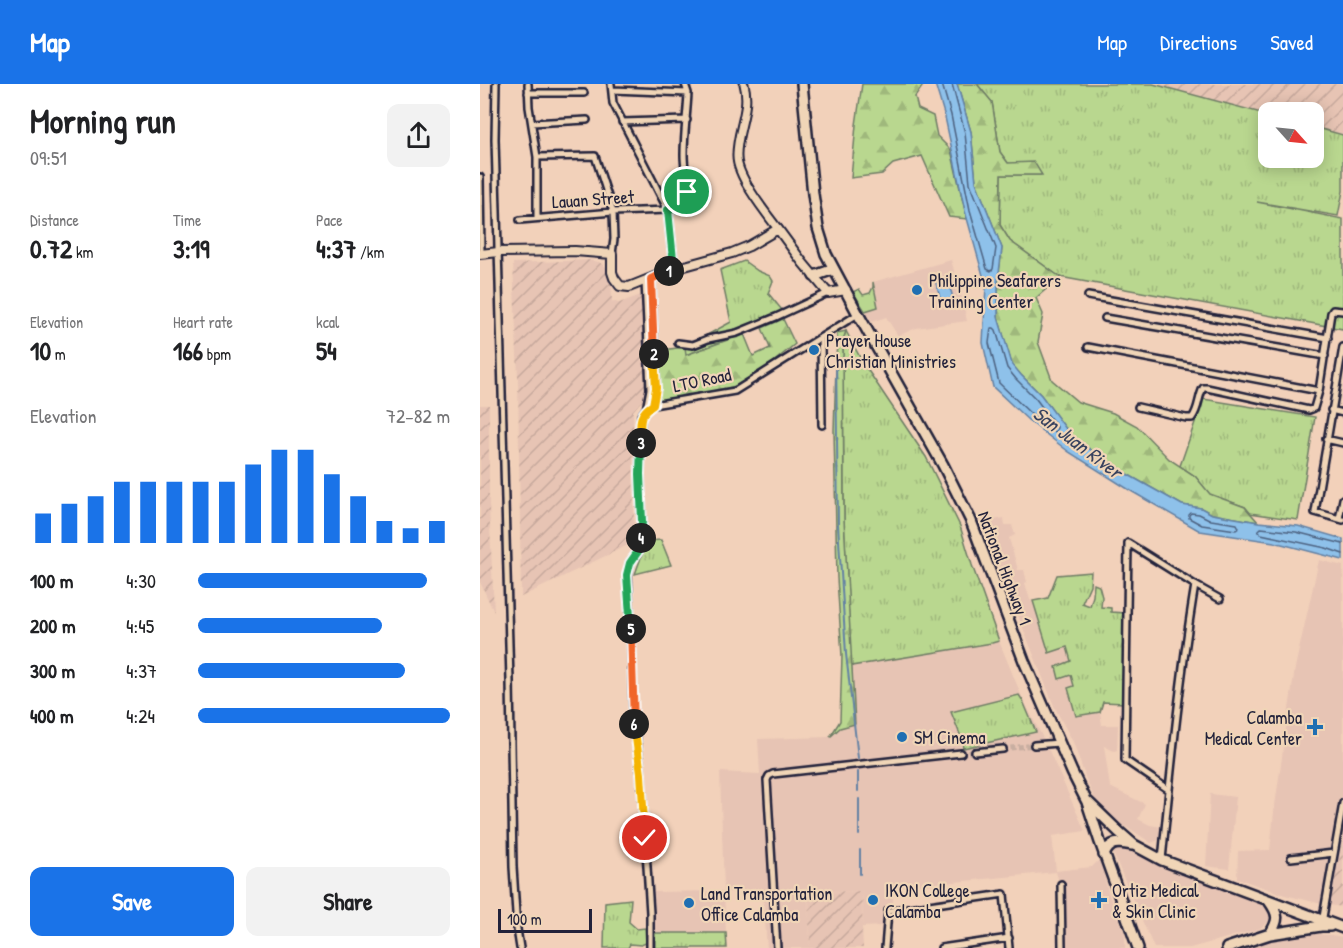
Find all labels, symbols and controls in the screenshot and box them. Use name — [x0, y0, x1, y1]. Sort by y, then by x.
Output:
text: Map — [30, 23, 70, 61]
text: Map — [1097, 28, 1127, 57]
text: Directions — [1160, 28, 1237, 57]
text: Saved — [1270, 28, 1313, 57]
text: Morning run — [30, 99, 176, 143]
north arrow — [1258, 102, 1324, 168]
map controls — [1258, 102, 1324, 168]
button: share — [387, 104, 450, 167]
text: 09:51 — [30, 144, 67, 171]
pin — [661, 166, 712, 217]
icon: arrive — [670, 175, 703, 208]
street label: Lauan Street — [551, 184, 636, 214]
text: Distance — [30, 209, 79, 231]
text: Time — [173, 209, 201, 231]
text: Pace — [316, 209, 343, 231]
text: 0.72 — [30, 231, 72, 266]
text: 3:19 — [173, 231, 210, 266]
text: 4:37 — [316, 231, 356, 266]
text: km — [72, 241, 93, 263]
text: /km — [356, 241, 384, 263]
pin: 1 — [654, 256, 684, 286]
text: 1 — [666, 260, 672, 282]
place label: Philippine Seafarers Training Center — [929, 268, 1061, 314]
marker: Philippine Seafarers Training Center — [910, 283, 924, 297]
text: Elevation — [30, 311, 83, 333]
text: Heart rate — [173, 311, 233, 333]
text: kcal — [316, 311, 339, 333]
place label: Prayer House Christian Ministries — [826, 328, 956, 374]
text: 10 — [30, 333, 51, 368]
text: 166 — [173, 333, 203, 368]
text: 54 — [316, 333, 337, 368]
pin: 2 — [639, 339, 669, 369]
text: m — [51, 343, 66, 365]
text: bpm — [203, 343, 231, 365]
text: 2 — [650, 343, 658, 365]
marker: Prayer House Christian Ministries — [807, 343, 821, 357]
street label: LTO Road — [671, 362, 733, 398]
water label: San Juan River — [1028, 400, 1130, 486]
text: Elevation — [30, 402, 96, 429]
text: 72–82 m — [386, 402, 450, 429]
pin: 3 — [626, 428, 656, 458]
text: 3 — [637, 432, 645, 454]
street label: National Highway 1 — [972, 508, 1038, 628]
pin: 4 — [626, 523, 656, 553]
text: 4 — [638, 527, 644, 549]
text: 100 m — [30, 567, 73, 594]
text: 4:30 — [126, 567, 156, 594]
text: 200 m — [30, 612, 75, 639]
text: 4:45 — [126, 612, 154, 639]
pin: 5 — [616, 614, 646, 644]
text: 5 — [628, 618, 634, 640]
text: 300 m — [30, 657, 75, 684]
text: 4:37 — [126, 657, 157, 684]
text: 400 m — [30, 702, 74, 729]
text: 4:24 — [126, 702, 155, 729]
place label: Calamba Medical Center — [1205, 705, 1302, 751]
pin: 6 — [619, 709, 649, 739]
text: 6 — [631, 713, 637, 735]
marker: Calamba Medical Center — [1306, 718, 1324, 736]
place label: SM Cinema — [914, 725, 986, 750]
marker: SM Cinema — [895, 730, 909, 744]
pin — [619, 812, 670, 863]
icon: check — [628, 821, 661, 854]
button: Save — [30, 867, 234, 936]
button: Share — [246, 867, 450, 936]
place label: IKON College Calamba — [885, 878, 970, 924]
place label: Ortiz Medical & Skin Clinic — [1112, 878, 1199, 924]
place label: Land Transportation Office Calamba — [701, 881, 832, 927]
marker: Ortiz Medical & Skin Clinic — [1090, 891, 1108, 909]
marker: IKON College Calamba — [866, 893, 880, 907]
marker: Land Transportation Office Calamba — [682, 896, 696, 910]
scale bar — [498, 906, 592, 934]
text: 100 m — [507, 908, 542, 930]

